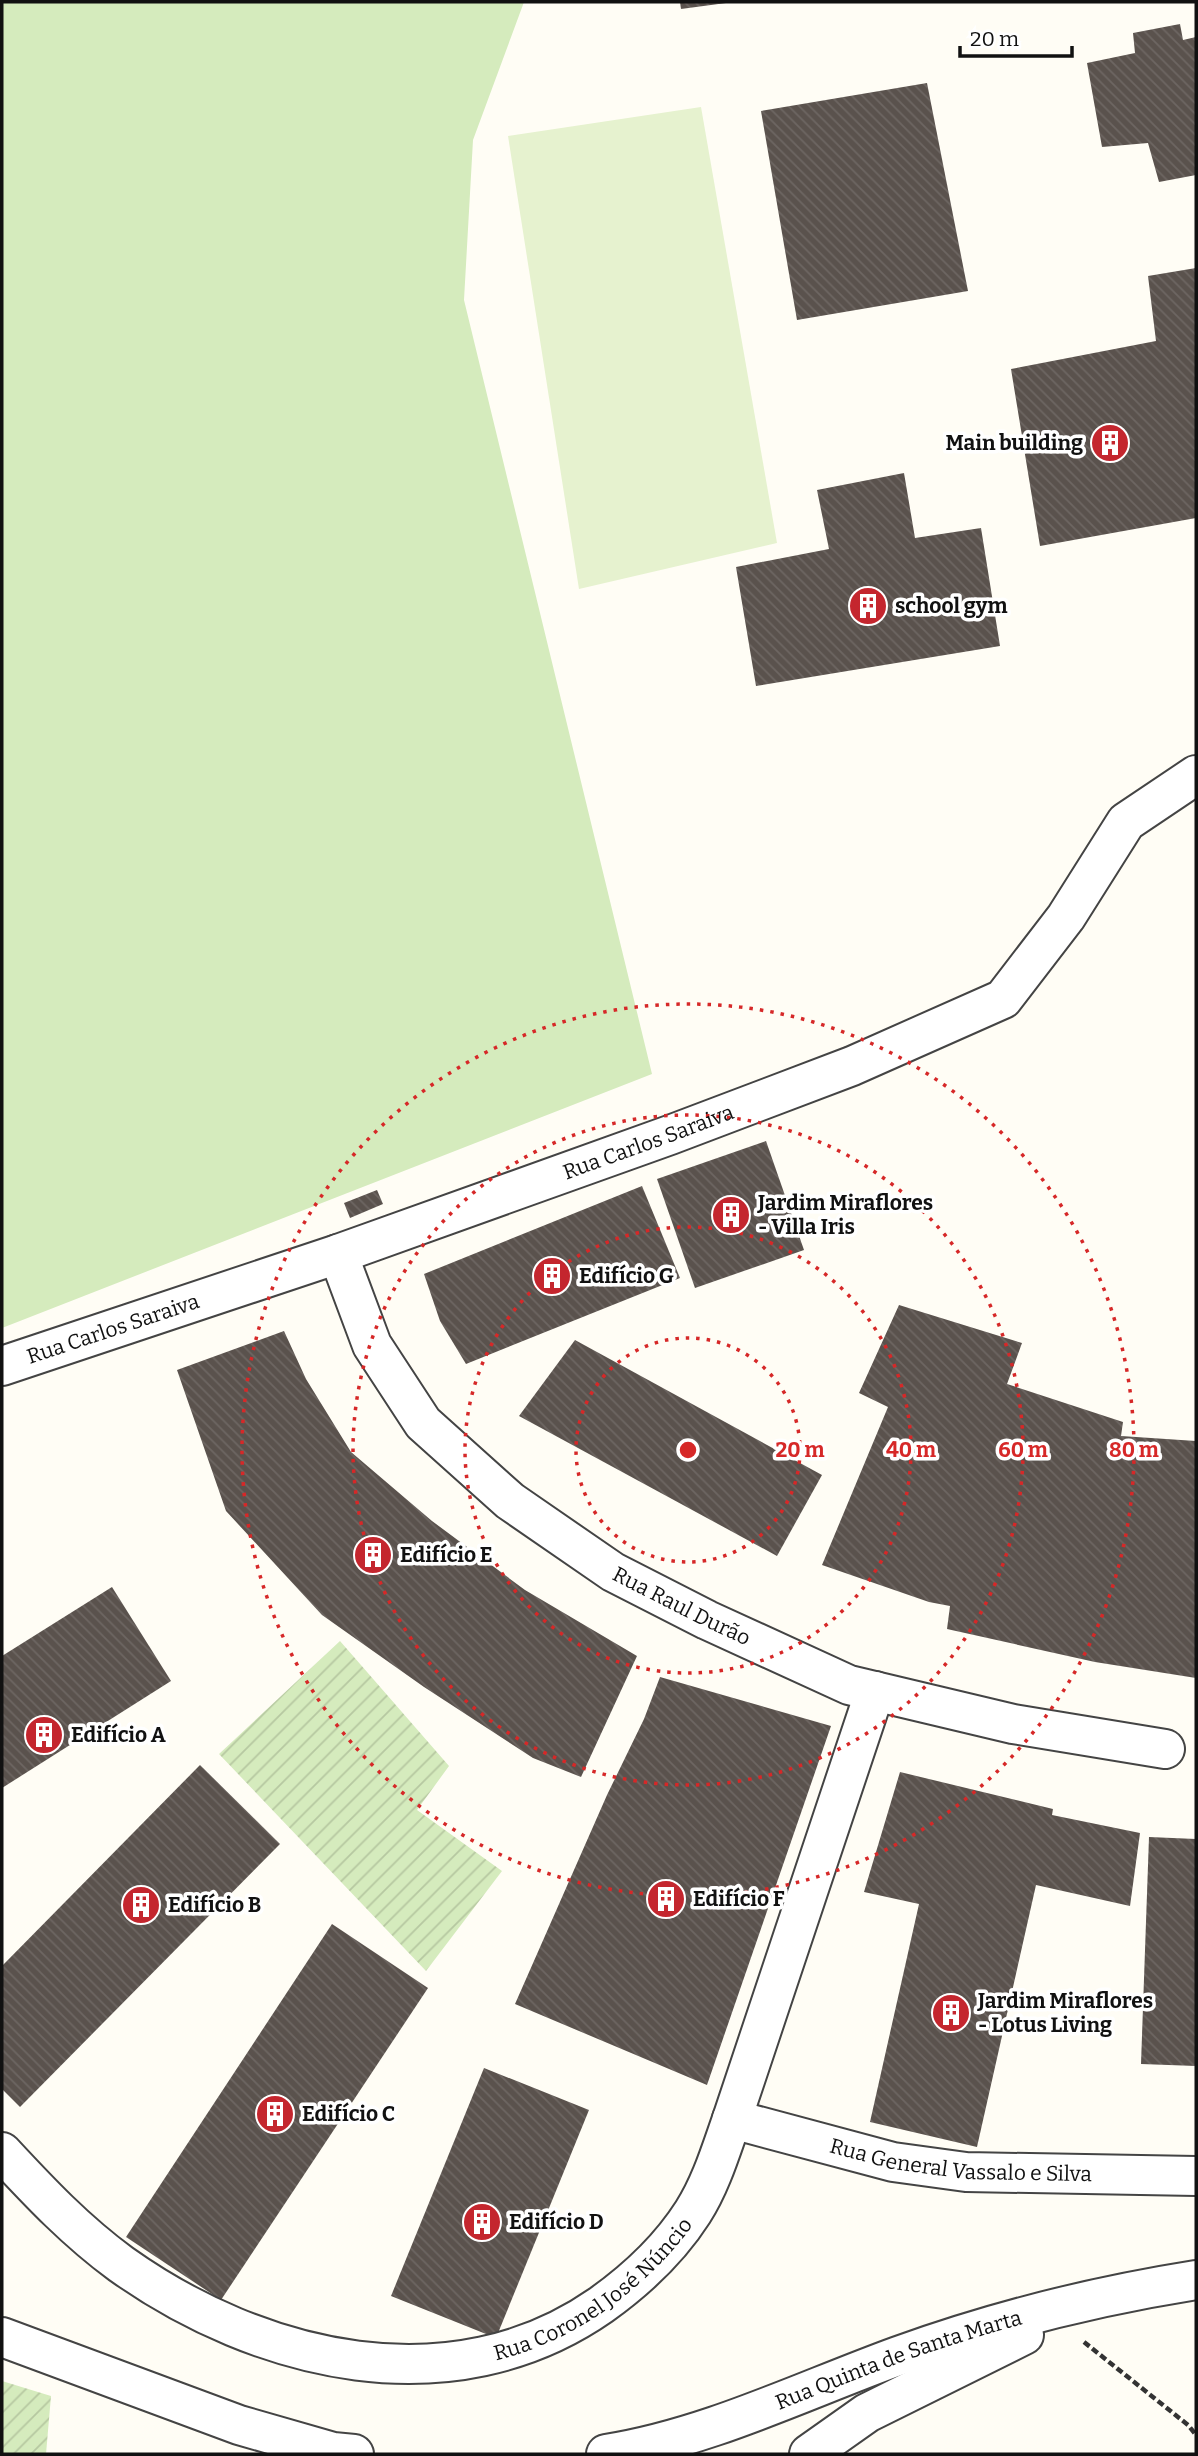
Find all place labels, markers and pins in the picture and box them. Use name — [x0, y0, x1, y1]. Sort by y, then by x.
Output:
building icon: Main building — [1089, 422, 1131, 464]
place label: Main building — [945, 430, 1083, 456]
building icon: school gym — [847, 585, 889, 627]
place label: school gym — [895, 593, 1007, 619]
place label: Jardim Miraflores - Villa Iris — [757, 1190, 933, 1240]
building icon: Jardim Miraflores - Villa Iris — [710, 1194, 752, 1236]
building icon: Edifício G — [531, 1255, 573, 1297]
place label: Edifício G — [579, 1263, 674, 1289]
centre of rings — [676, 1438, 700, 1462]
building icon: Edifício E — [352, 1534, 394, 1576]
place label: Edifício E — [400, 1542, 493, 1568]
building icon: Edifício A — [23, 1714, 65, 1756]
place label: Edifício A — [71, 1722, 166, 1748]
building icon: Edifício F — [645, 1878, 687, 1920]
building icon: Edifício B — [120, 1884, 162, 1926]
place label: Edifício F — [693, 1886, 785, 1912]
place label: Edifício B — [168, 1892, 261, 1918]
place label: Jardim Miraflores - Lotus Living — [977, 1988, 1153, 2038]
building icon: Jardim Miraflores - Lotus Living — [930, 1992, 972, 2034]
building icon: Edifício C — [254, 2093, 296, 2135]
place label: Edifício C — [302, 2101, 395, 2127]
building icon: Edifício D — [461, 2201, 503, 2243]
place label: Edifício D — [509, 2209, 604, 2235]

